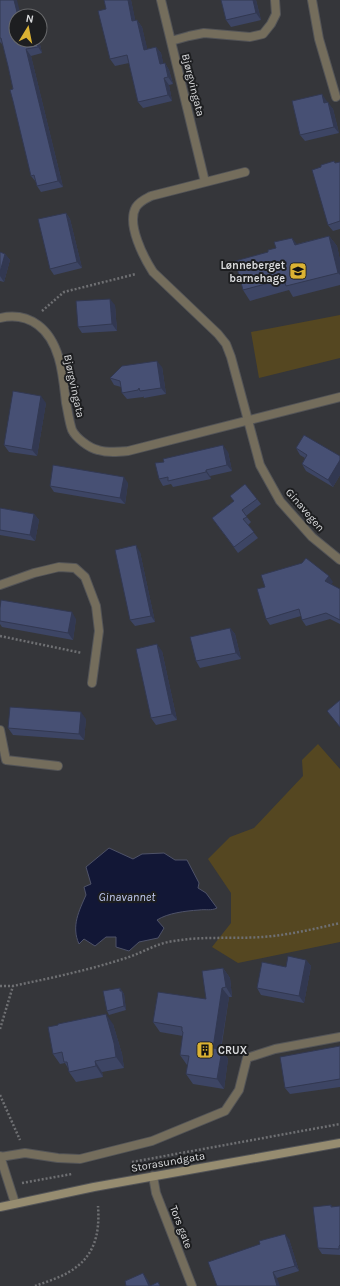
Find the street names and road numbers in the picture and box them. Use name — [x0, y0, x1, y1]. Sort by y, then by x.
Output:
street label: Bjørgvingata — [179, 52, 207, 118]
street label: Bjørgvingata — [61, 353, 87, 419]
street label: Ginavegen — [283, 486, 327, 534]
street label: Storasundgata — [130, 1149, 206, 1175]
street label: Tors gate — [167, 1204, 195, 1251]

